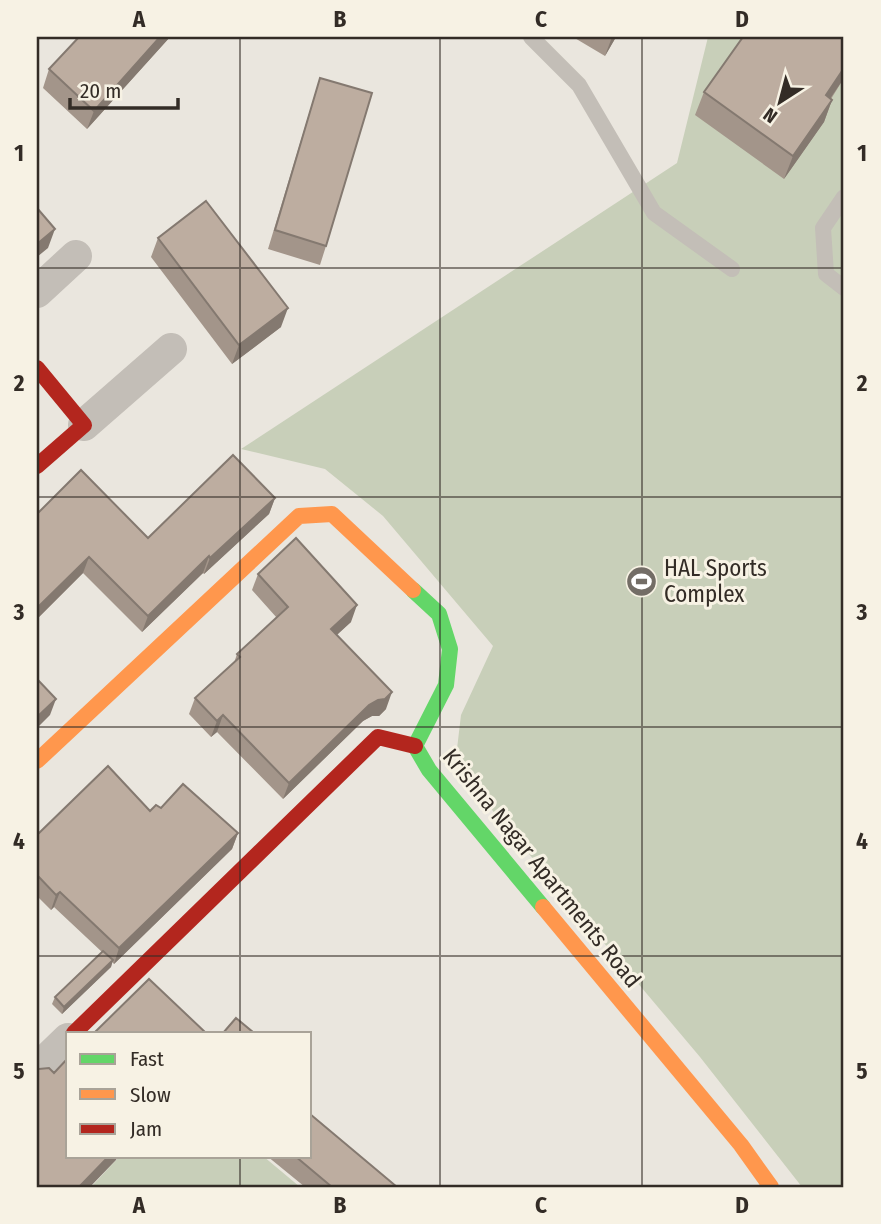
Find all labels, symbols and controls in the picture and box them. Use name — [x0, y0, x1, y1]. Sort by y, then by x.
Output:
text: A — [132, 5, 146, 33]
text: B — [334, 5, 347, 33]
text: C — [535, 5, 547, 33]
text: D — [735, 5, 749, 33]
scale bar — [70, 66, 178, 110]
north arrow — [744, 66, 814, 136]
text: 20 m — [80, 78, 121, 104]
text: N — [759, 103, 782, 128]
text: 1 — [14, 139, 24, 167]
text: 1 — [857, 139, 867, 167]
text: 2 — [13, 369, 25, 397]
text: 2 — [856, 369, 868, 397]
place label: HAL Sports Complex — [664, 554, 767, 608]
sports icon: HAL Sports Complex — [624, 564, 658, 598]
text: 3 — [13, 598, 25, 626]
text: 3 — [856, 598, 868, 626]
street label: Krishna Nagar Apartments Road — [437, 743, 647, 993]
text: 4 — [13, 827, 25, 855]
text: 4 — [856, 827, 868, 855]
legend — [66, 1032, 312, 1158]
text: Fast — [130, 1046, 164, 1072]
text: 5 — [13, 1057, 25, 1085]
text: 5 — [856, 1057, 868, 1085]
text: Slow — [130, 1082, 171, 1108]
text: Jam — [130, 1116, 162, 1142]
text: A — [132, 1191, 146, 1219]
text: B — [334, 1191, 347, 1219]
text: C — [535, 1191, 547, 1219]
text: D — [735, 1191, 749, 1219]

